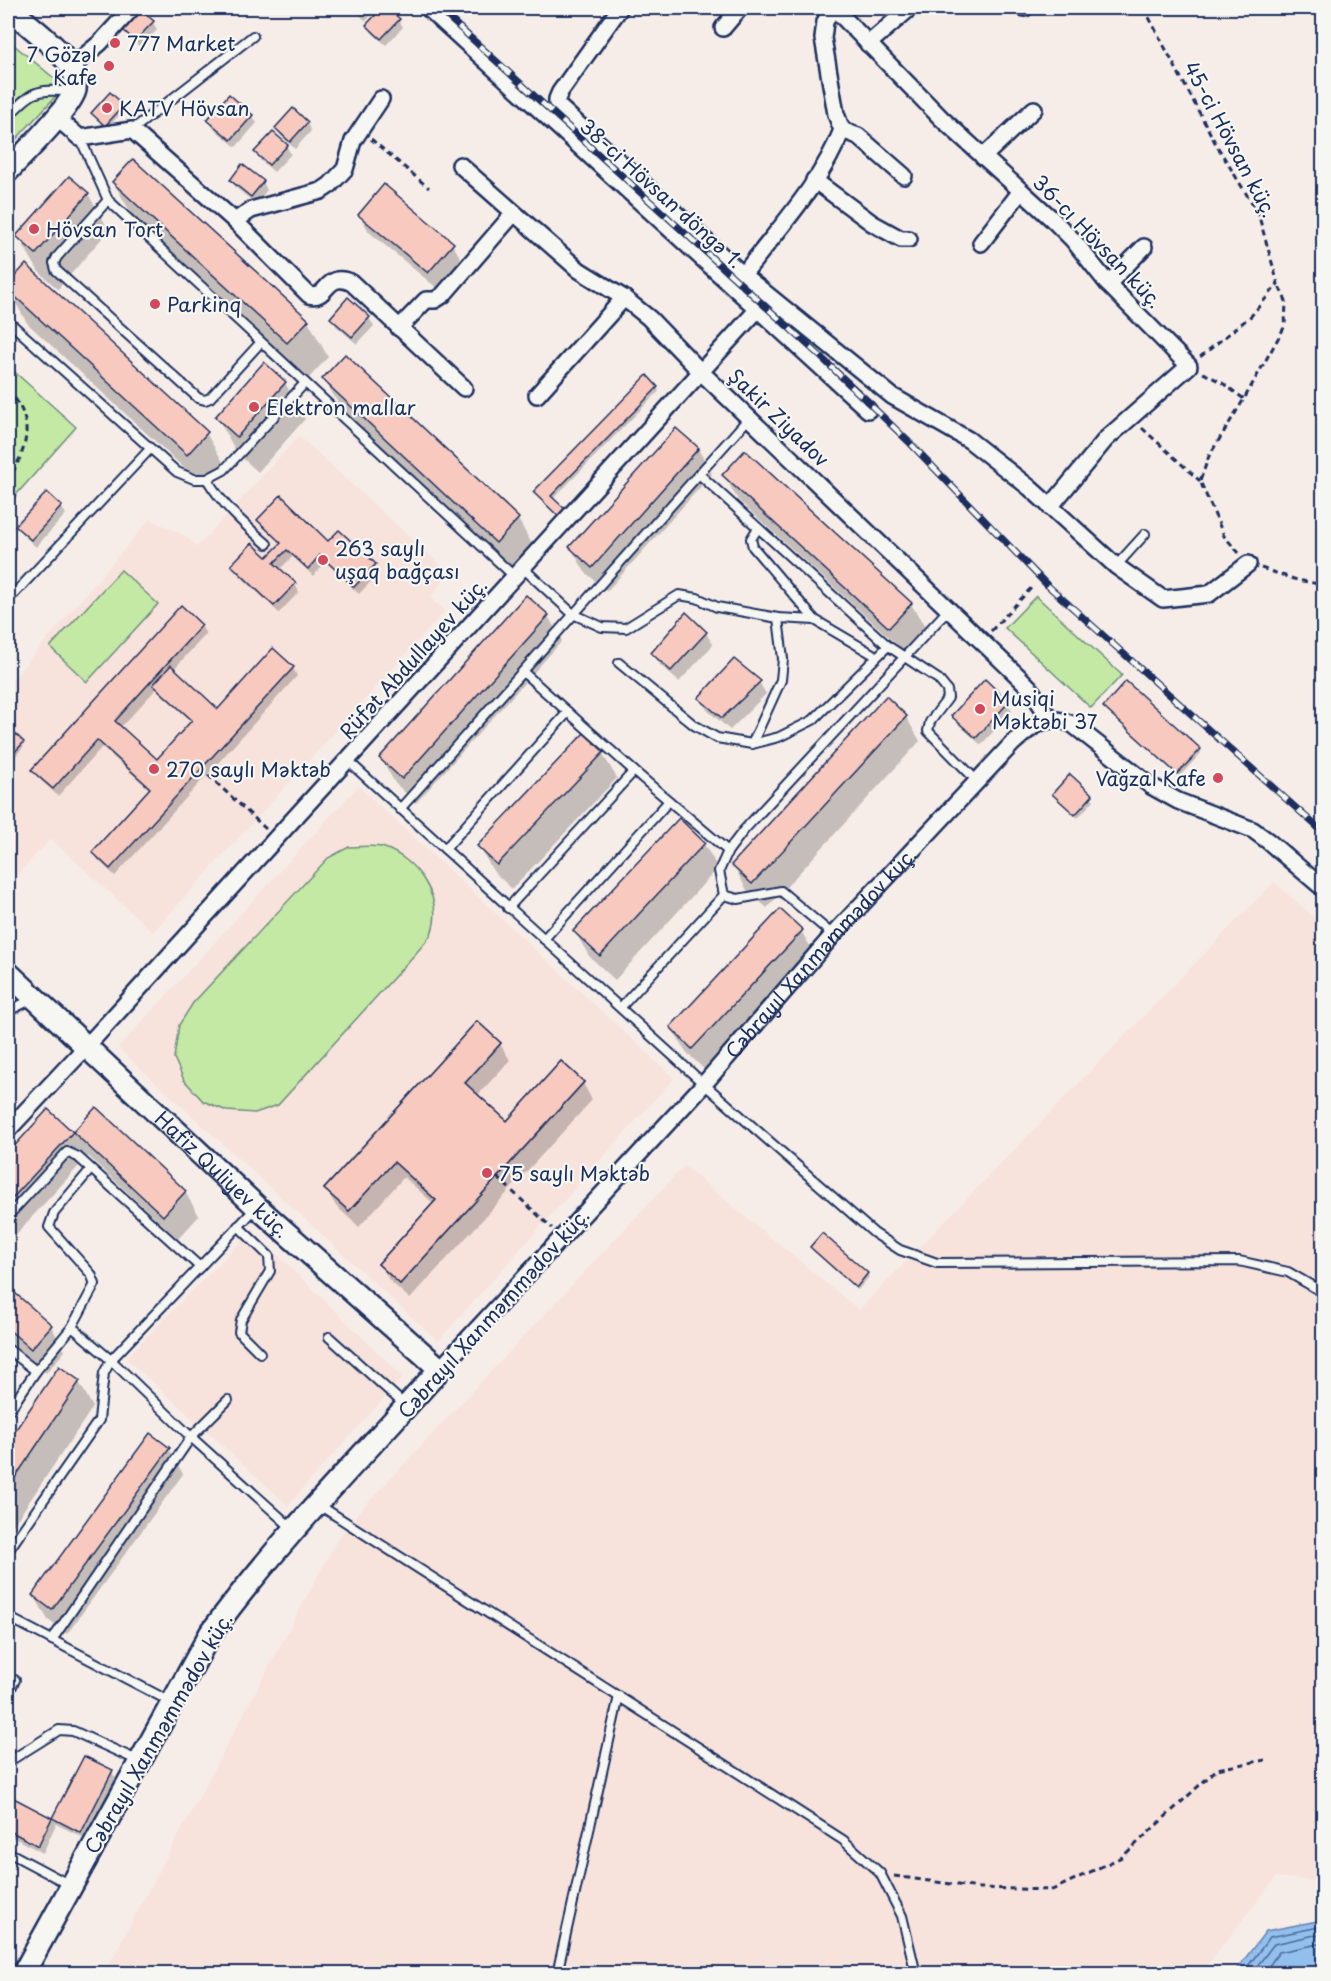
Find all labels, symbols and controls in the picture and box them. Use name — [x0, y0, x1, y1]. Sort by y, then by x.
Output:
place label: 777 Market — [127, 28, 236, 58]
marker: 777 Market — [108, 36, 122, 50]
place label: 7 Gözəl Kafe — [27, 39, 97, 92]
street label: 45-ci Hövsan küç. — [1177, 56, 1285, 222]
marker: 7 Gözəl Kafe — [102, 59, 116, 73]
place label: KATV Hövsan — [119, 93, 250, 123]
marker: KATV Hövsan — [100, 101, 114, 115]
street label: 38-ci Hövsan döngə 1. — [574, 111, 750, 275]
street label: 36-cı Hövsan küç. — [1026, 167, 1170, 315]
place label: Hövsan Tort — [46, 214, 163, 244]
marker: Hövsan Tort — [27, 222, 41, 236]
place label: Parkinq — [167, 289, 241, 319]
marker: Parkinq — [148, 297, 162, 311]
street label: Şakir Ziyadov — [722, 361, 837, 473]
place label: Elektron mallar — [266, 392, 416, 422]
marker: Elektron mallar — [247, 400, 261, 414]
place label: 263 saylı uşaq bağçası — [335, 533, 460, 586]
marker: 263 saylı uşaq bağçası — [316, 553, 330, 567]
street label: Rüfət Abdullayev küç. — [332, 571, 494, 745]
place label: Musiqi Məktəbi 37 — [992, 683, 1098, 736]
marker: Musiqi Məktəbi 37 — [973, 702, 987, 716]
place label: 270 saylı Məktəb — [166, 754, 331, 784]
marker: 270 saylı Məktəb — [147, 762, 161, 776]
place label: Vağzal Kafe — [1095, 763, 1206, 793]
marker: Vağzal Kafe — [1211, 771, 1225, 785]
street label: Cəbrayıl Xanməmmədov küç. — [718, 840, 923, 1065]
street label: Hafiz Quliyev küç. — [148, 1104, 297, 1244]
place label: 75 saylı Məktəb — [499, 1158, 650, 1188]
marker: 75 saylı Məktəb — [480, 1166, 494, 1180]
street label: Cəbrayıl Xanməmmədov küç. — [390, 1201, 596, 1425]
street label: Cəbrayıl Xanməmmədov küç. — [76, 1607, 240, 1859]

